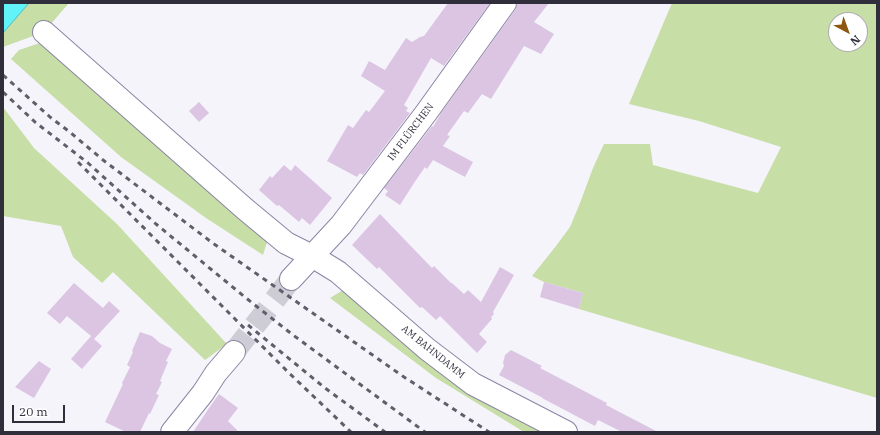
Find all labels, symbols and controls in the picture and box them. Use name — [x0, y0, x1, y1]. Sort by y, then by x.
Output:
north arrow — [828, 12, 868, 52]
text: N — [847, 32, 863, 48]
street label: IM FLÜRCHEN — [385, 101, 437, 163]
street label: AM BAHNDAMM — [399, 323, 467, 381]
scale bar — [14, 397, 67, 423]
text: 20 m — [19, 404, 48, 419]

